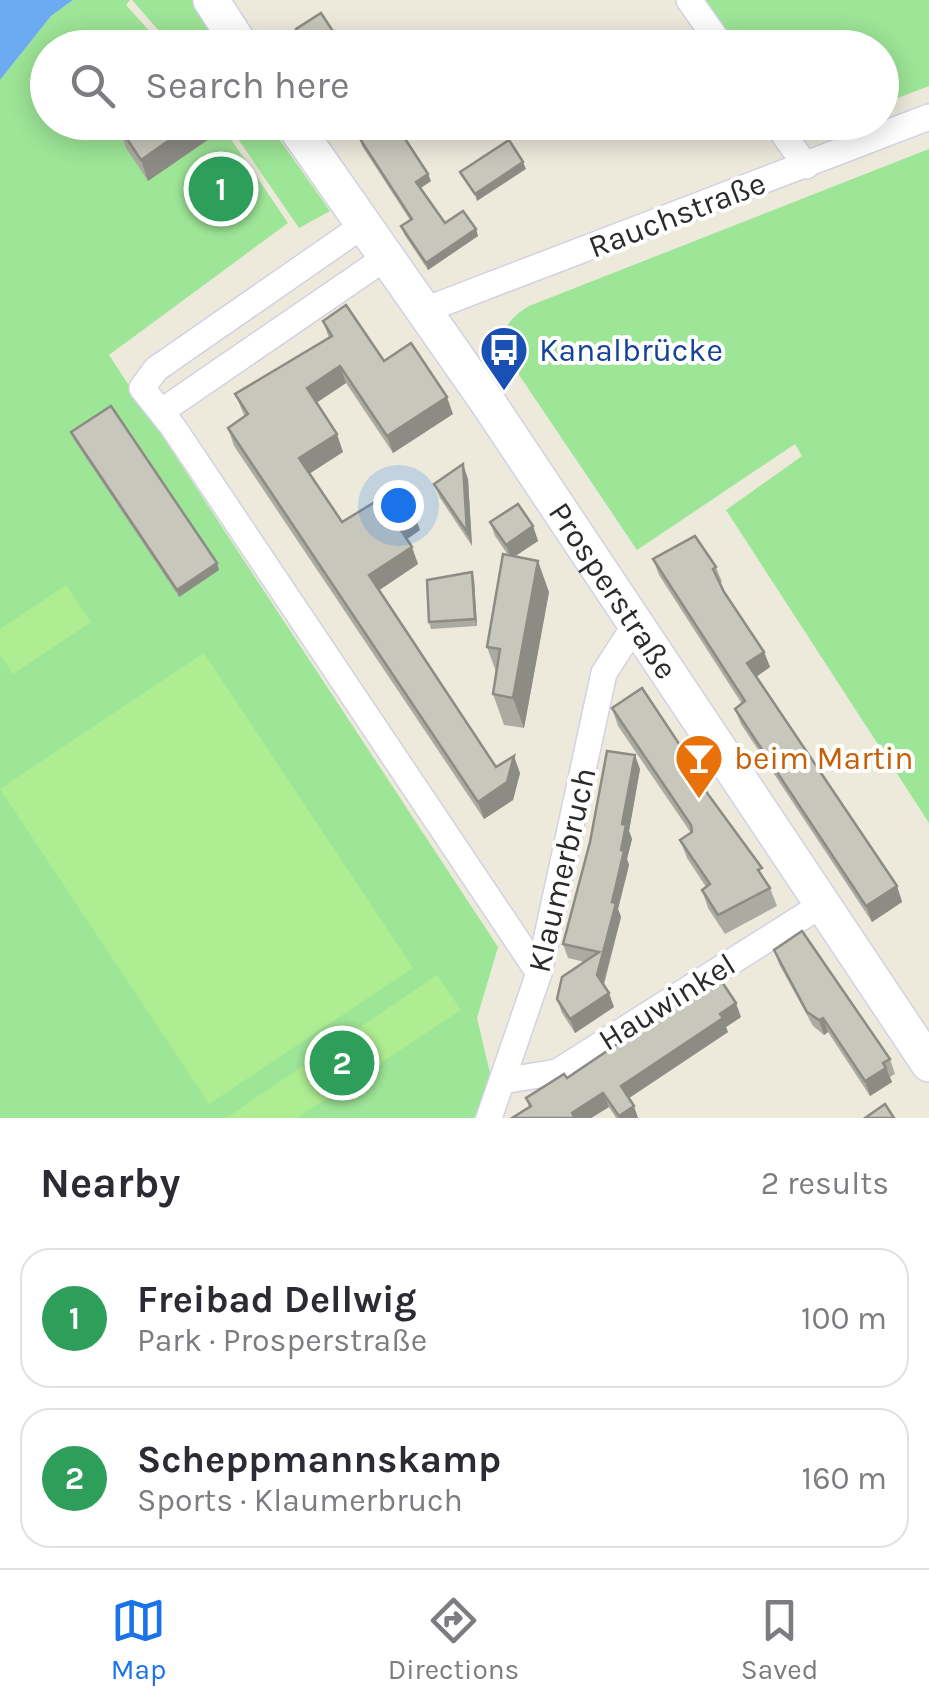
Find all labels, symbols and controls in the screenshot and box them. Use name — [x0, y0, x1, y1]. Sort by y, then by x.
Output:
search box — [30, 30, 899, 140]
icon: search — [65, 58, 120, 113]
text: Search here — [145, 63, 349, 108]
pin: 1 — [188, 152, 254, 226]
street label: Rauchstraße — [583, 164, 771, 266]
bus stop icon: Kanalbrücke — [478, 324, 530, 392]
place label: Kanalbrücke — [539, 332, 723, 369]
your location — [373, 480, 424, 531]
street label: Prosperstraße — [541, 495, 685, 686]
bar icon: beim Martin — [673, 732, 725, 800]
place label: beim Martin — [734, 740, 914, 777]
street label: Klaumerbruch — [520, 764, 604, 976]
street label: Hauwinkel — [592, 946, 742, 1058]
pin: 2 — [310, 1026, 374, 1100]
text: Nearby — [40, 1158, 180, 1208]
text: 2 results — [761, 1165, 889, 1202]
text: Freibad Dellwig — [137, 1277, 417, 1322]
text: 1 — [69, 1300, 80, 1337]
text: 100 m — [801, 1300, 887, 1337]
text: Park · Prosperstraße — [137, 1322, 427, 1359]
text: Scheppmannskamp — [137, 1437, 501, 1482]
text: 2 — [65, 1460, 84, 1497]
text: 160 m — [802, 1460, 887, 1497]
text: Sports · Klaumerbruch — [137, 1482, 463, 1519]
tab: Map — [111, 1593, 166, 1686]
tab: Directions — [388, 1593, 519, 1686]
tab: Saved — [741, 1593, 818, 1686]

